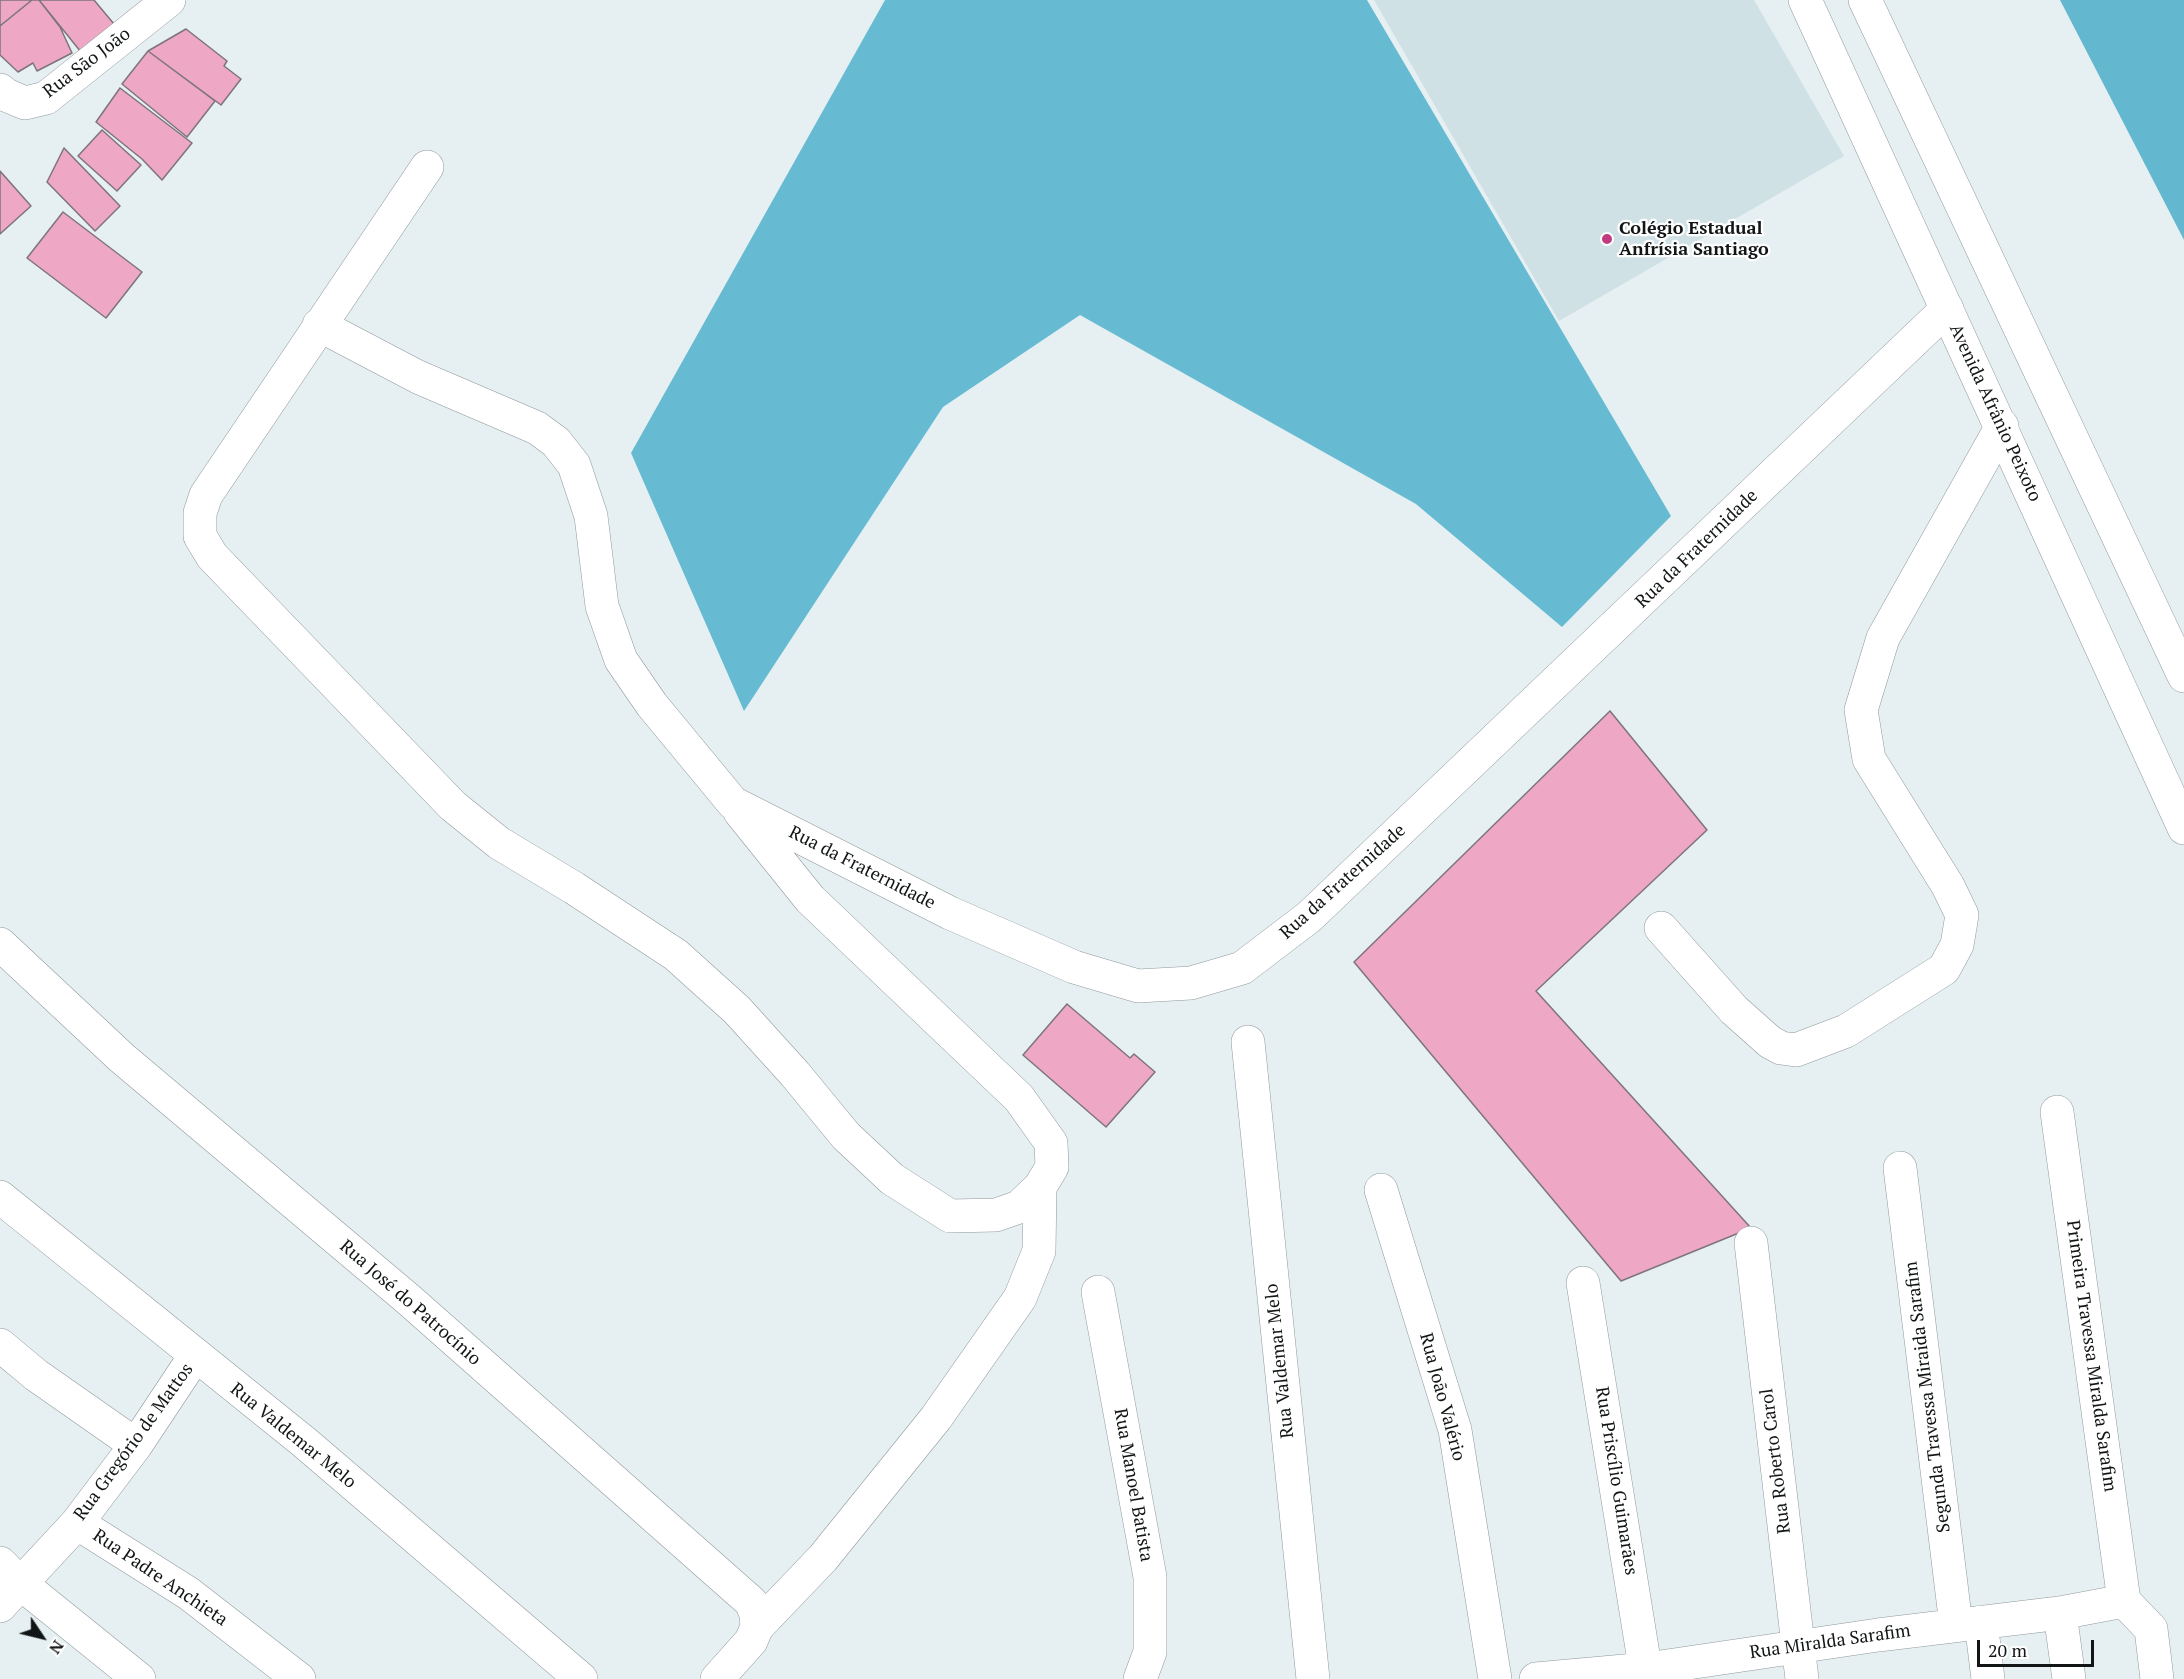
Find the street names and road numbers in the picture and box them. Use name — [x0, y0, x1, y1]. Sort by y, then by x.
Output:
street label: Rua São João — [39, 23, 135, 103]
street label: Avenida Afrânio Peixoto — [1944, 321, 2046, 505]
street label: Rua da Fraternidade — [1631, 485, 1763, 613]
street label: Rua da Fraternidade — [1276, 820, 1410, 944]
street label: Rua da Fraternidade — [785, 822, 939, 914]
street label: Primeira Travessa Miralda Sarafim — [2061, 1219, 2121, 1493]
street label: Rua José do Patrocínio — [335, 1236, 485, 1370]
street label: Segunda Travessa Miraida Sarafim — [1901, 1260, 1955, 1534]
street label: Rua Valdemar Melo — [1261, 1282, 1299, 1440]
street label: Rua João Valério — [1415, 1331, 1469, 1463]
street label: Rua Gregório de Mattos — [70, 1359, 198, 1525]
street label: Rua Valdemar Melo — [226, 1379, 360, 1493]
street label: Rua Priscílio Guimarães — [1590, 1385, 1642, 1577]
street label: Rua Roberto Carol — [1756, 1387, 1796, 1535]
street label: Rua Manoel Batista — [1109, 1407, 1157, 1563]
street label: Rua Padre Anchieta — [89, 1525, 231, 1631]
street label: Rua Miralda Sarafim — [1748, 1620, 1912, 1664]

